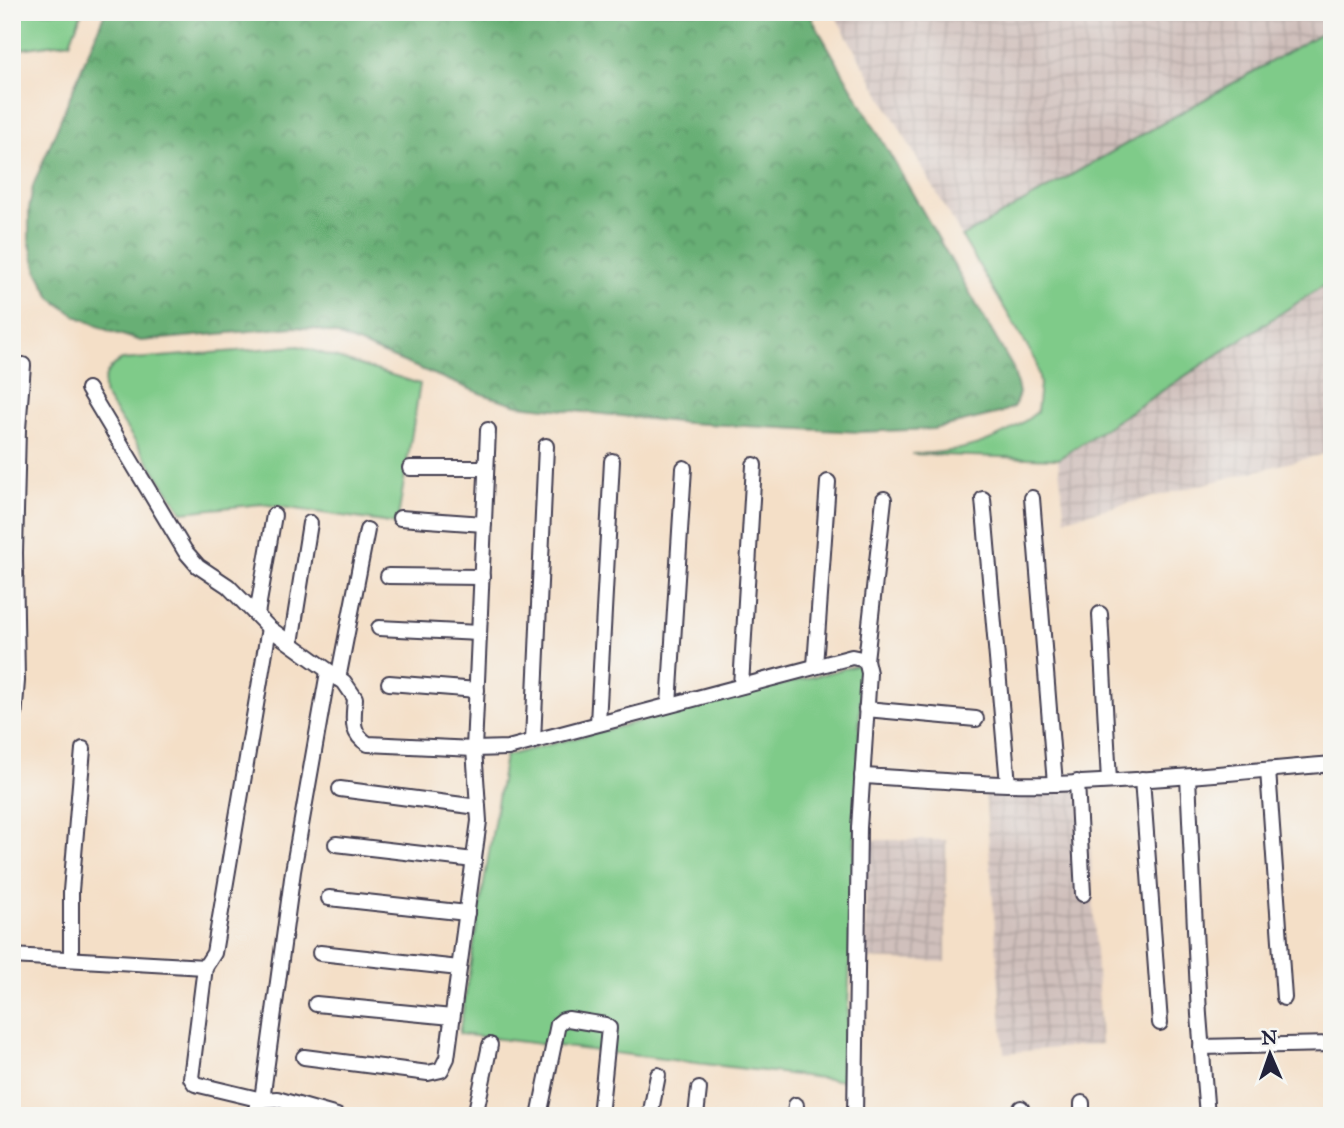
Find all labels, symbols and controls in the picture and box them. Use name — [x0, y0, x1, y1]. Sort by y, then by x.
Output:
north arrow — [1236, 1020, 1306, 1090]
text: N — [1261, 1026, 1278, 1049]

